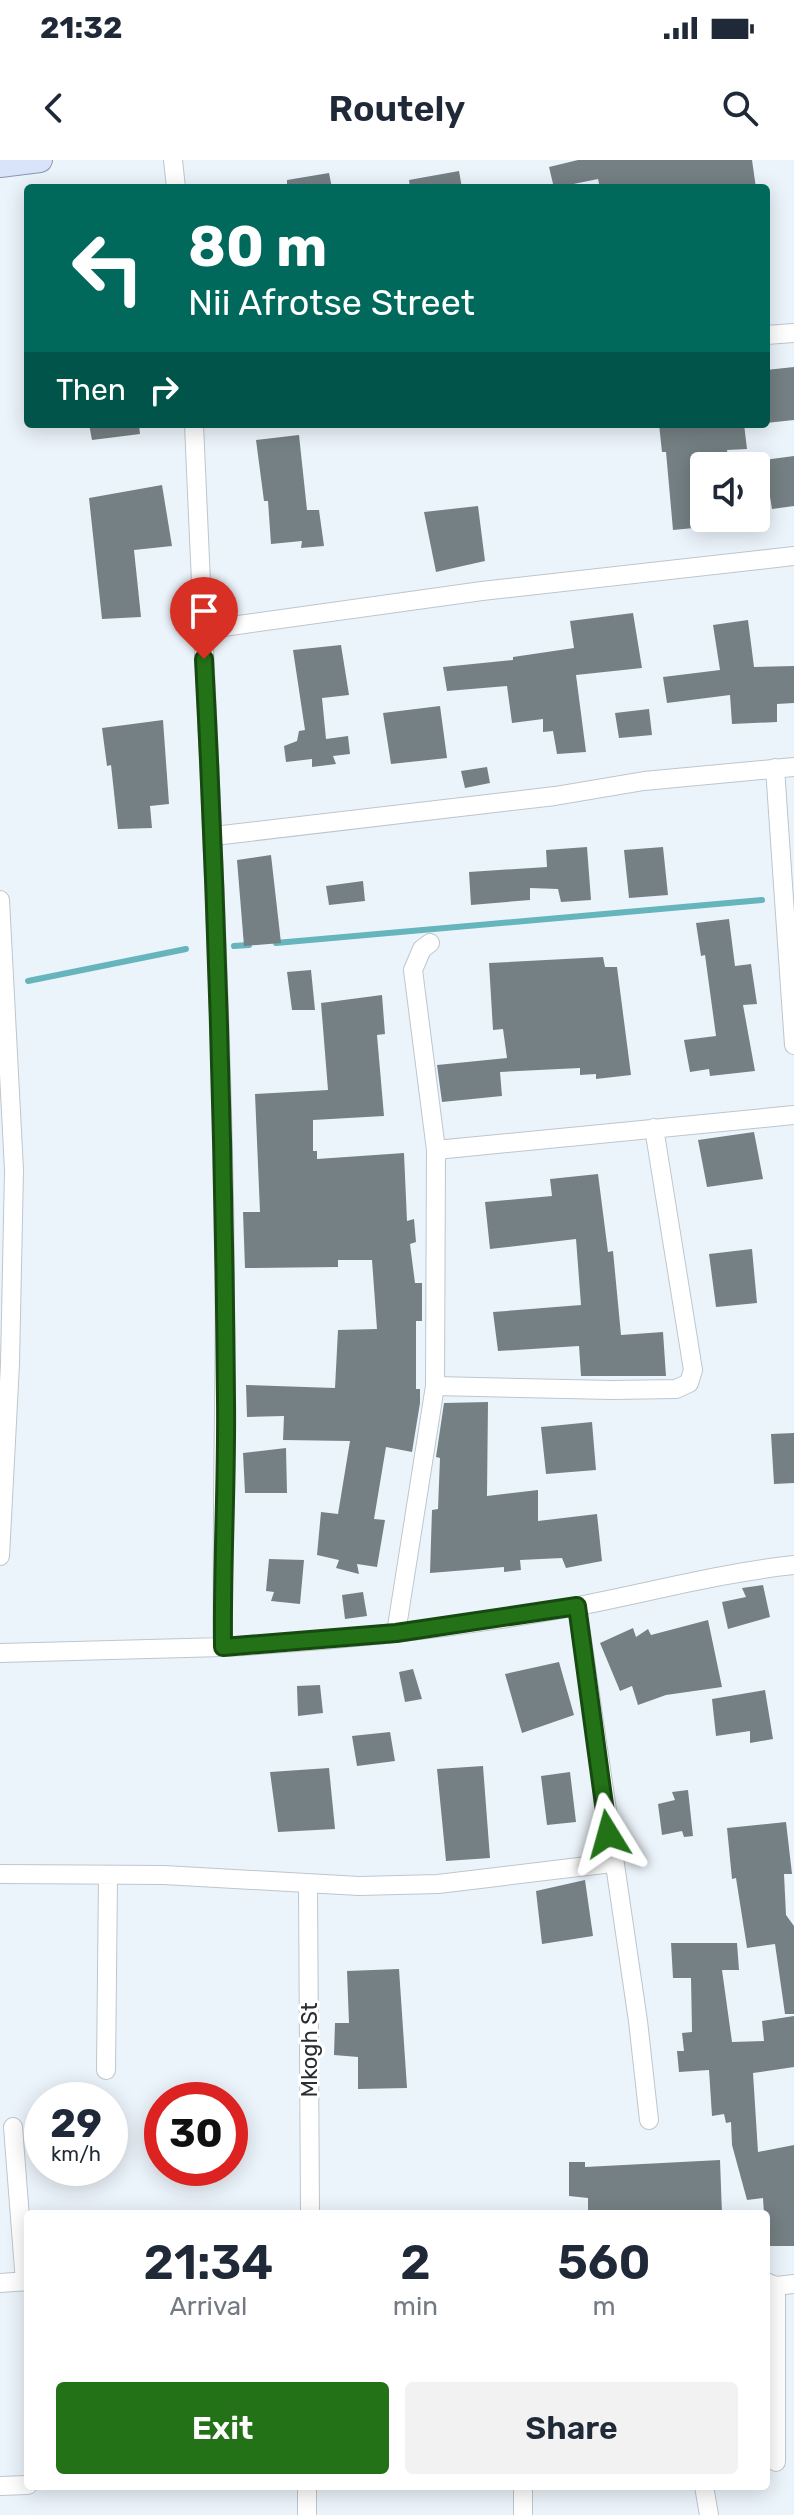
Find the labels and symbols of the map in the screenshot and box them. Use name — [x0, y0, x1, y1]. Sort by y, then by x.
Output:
pin — [170, 577, 238, 659]
position arrow — [566, 1792, 650, 1876]
street label: Mkogh St — [296, 2002, 323, 2098]
speed limit sign: 30 — [144, 2082, 248, 2186]

